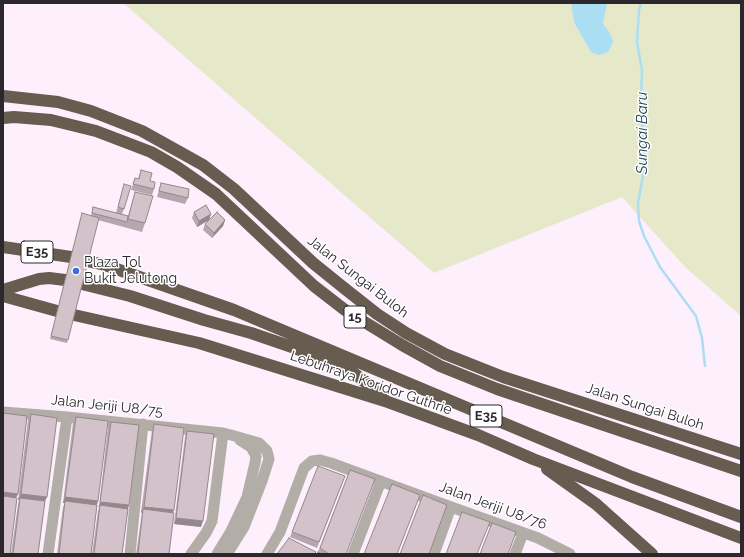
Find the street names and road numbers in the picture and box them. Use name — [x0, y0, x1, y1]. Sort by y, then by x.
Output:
street label: Jalan Sungai Buloh — [304, 232, 412, 322]
road number: E35 — [21, 241, 53, 263]
road number: 15 — [344, 306, 366, 328]
street label: Lebuhraya Koridor Guthrie — [288, 347, 454, 419]
street label: Jalan Sungai Buloh — [584, 380, 706, 434]
street label: Jalan Jeriji U8/75 — [50, 392, 164, 420]
road number: E35 — [470, 405, 502, 427]
street label: Jalan Jeriji U8/76 — [437, 479, 549, 533]

